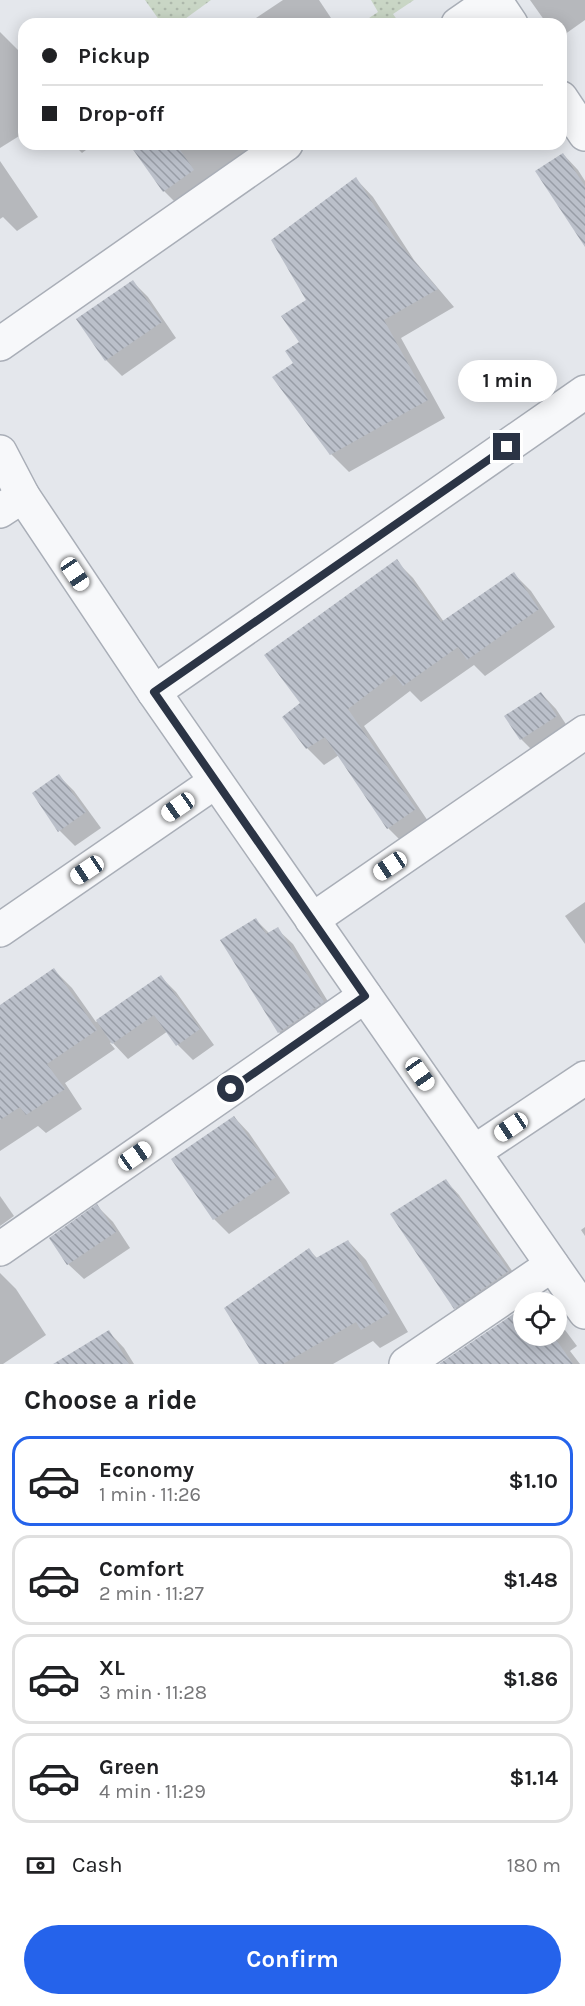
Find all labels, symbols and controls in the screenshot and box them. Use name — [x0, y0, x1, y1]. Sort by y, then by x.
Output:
text: Pickup — [78, 43, 150, 69]
text: Drop-off — [78, 101, 164, 127]
callout: 1 min — [458, 360, 556, 402]
text: 1 min — [482, 369, 533, 392]
route end — [493, 433, 520, 460]
car — [57, 554, 93, 594]
car — [158, 789, 198, 825]
car — [370, 848, 410, 884]
car — [67, 852, 107, 888]
car — [402, 1054, 438, 1094]
route start — [217, 1075, 244, 1102]
car — [491, 1109, 531, 1145]
car — [115, 1138, 155, 1174]
map controls — [513, 1292, 567, 1346]
button: locate — [513, 1292, 567, 1346]
text: Choose a ride — [24, 1384, 197, 1416]
icon: car — [27, 1454, 81, 1508]
text: Economy — [99, 1457, 194, 1483]
text: $1.10 — [509, 1468, 558, 1494]
text: 1 min · 11:26 — [99, 1483, 201, 1506]
icon: car — [27, 1553, 81, 1607]
text: Comfort — [99, 1556, 184, 1582]
text: $1.48 — [503, 1567, 558, 1593]
text: 2 min · 11:27 — [99, 1582, 204, 1605]
icon: car — [27, 1652, 81, 1706]
text: XL — [99, 1655, 125, 1681]
text: $1.86 — [503, 1666, 558, 1692]
text: 3 min · 11:28 — [99, 1681, 207, 1704]
icon: car — [27, 1751, 81, 1805]
text: Green — [99, 1754, 160, 1780]
text: $1.14 — [509, 1765, 558, 1791]
text: 4 min · 11:29 — [99, 1780, 206, 1803]
icon: cash — [24, 1849, 57, 1882]
text: Cash — [72, 1852, 122, 1878]
text: 180 m — [507, 1854, 561, 1877]
button: Confirm — [24, 1925, 561, 1994]

